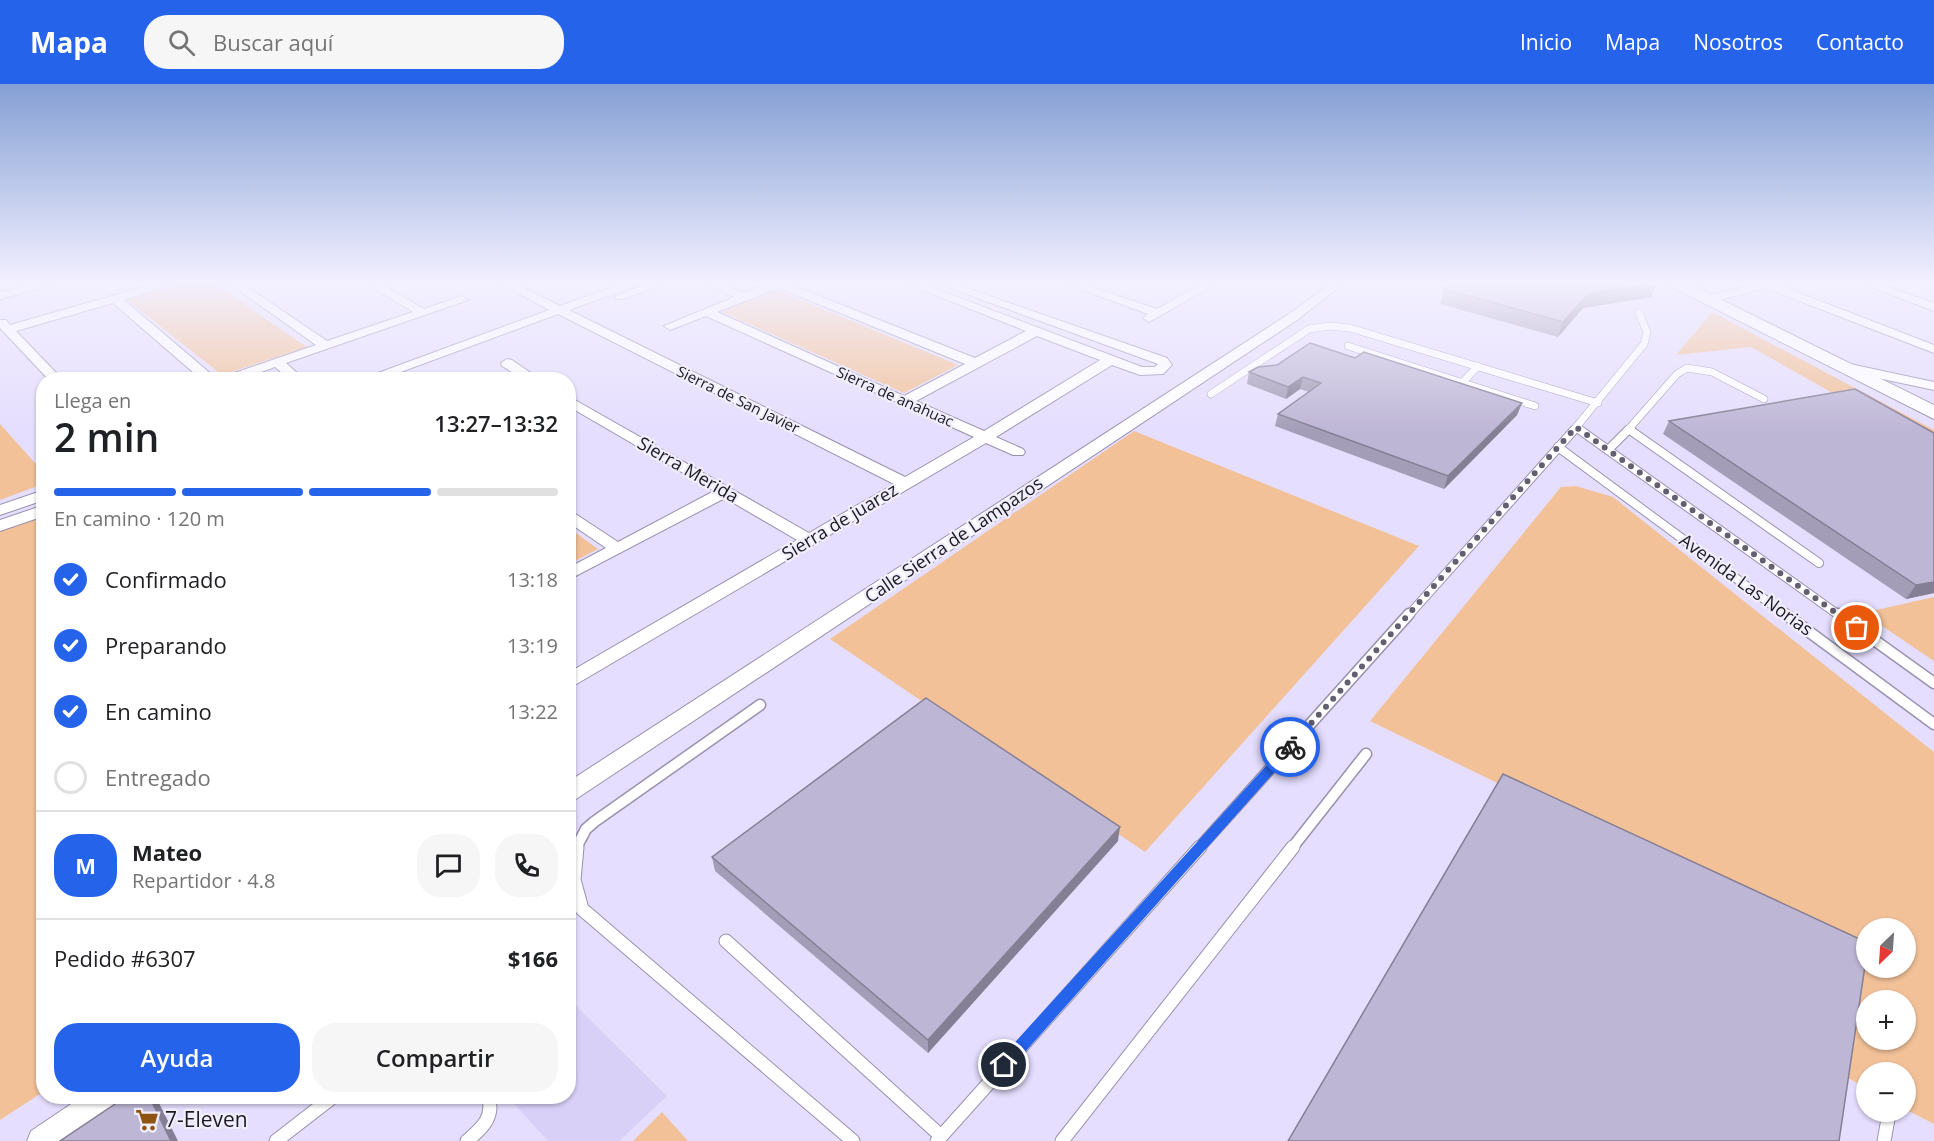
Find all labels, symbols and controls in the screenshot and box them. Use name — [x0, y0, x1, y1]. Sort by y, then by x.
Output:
search box — [144, 15, 564, 69]
text: Mapa — [30, 23, 108, 61]
icon: search — [165, 26, 198, 59]
text: Buscar aquí — [213, 27, 333, 57]
text: Inicio — [1520, 28, 1572, 56]
text: Mapa — [1605, 28, 1660, 56]
text: Nosotros — [1693, 28, 1783, 56]
text: Contacto — [1816, 28, 1904, 56]
street label: Sierra de San Javier — [674, 361, 803, 438]
street label: Sierra de anahuac — [834, 361, 957, 431]
text: Llega en — [54, 387, 131, 414]
text: 13:27–13:32 — [434, 408, 558, 438]
text: 2 min — [54, 410, 159, 463]
street label: Sierra Merida — [634, 430, 743, 508]
street label: Calle Sierra de Lampazos — [860, 471, 1047, 608]
street label: Sierra de juarez — [777, 477, 902, 565]
text: En camino · 120 m — [54, 505, 225, 532]
street label: Avenida Las Norias — [1675, 528, 1818, 641]
icon: check — [54, 563, 87, 596]
text: Confirmado — [105, 564, 227, 594]
text: 13:18 — [507, 566, 558, 593]
pin — [1831, 602, 1882, 653]
icon: bag — [1840, 611, 1873, 644]
icon: check — [54, 629, 87, 662]
text: Preparando — [105, 630, 227, 660]
text: 13:19 — [507, 632, 558, 659]
icon: check — [54, 695, 87, 728]
text: En camino — [105, 696, 212, 726]
text: 13:22 — [507, 698, 558, 725]
courier — [1260, 717, 1320, 777]
icon: bike — [1274, 731, 1307, 764]
text: Entregado — [105, 762, 211, 792]
button: chat — [417, 834, 480, 897]
button: phone — [495, 834, 558, 897]
text: Mateo — [132, 837, 202, 867]
text: M — [75, 850, 96, 880]
text: Repartidor · 4.8 — [132, 867, 276, 894]
north arrow — [1856, 918, 1916, 978]
map controls — [1856, 918, 1916, 1122]
text: Pedido #6307 — [54, 943, 196, 973]
text: $166 — [508, 943, 558, 973]
button: + — [1856, 990, 1916, 1050]
button: Ayuda — [54, 1023, 300, 1092]
button: Compartir — [312, 1023, 558, 1092]
pin — [978, 1039, 1029, 1090]
icon: home — [987, 1048, 1020, 1081]
button: − — [1856, 1062, 1916, 1122]
place label: 7-Eleven — [165, 1105, 248, 1133]
supermarket icon: 7-Eleven — [134, 1107, 160, 1133]

